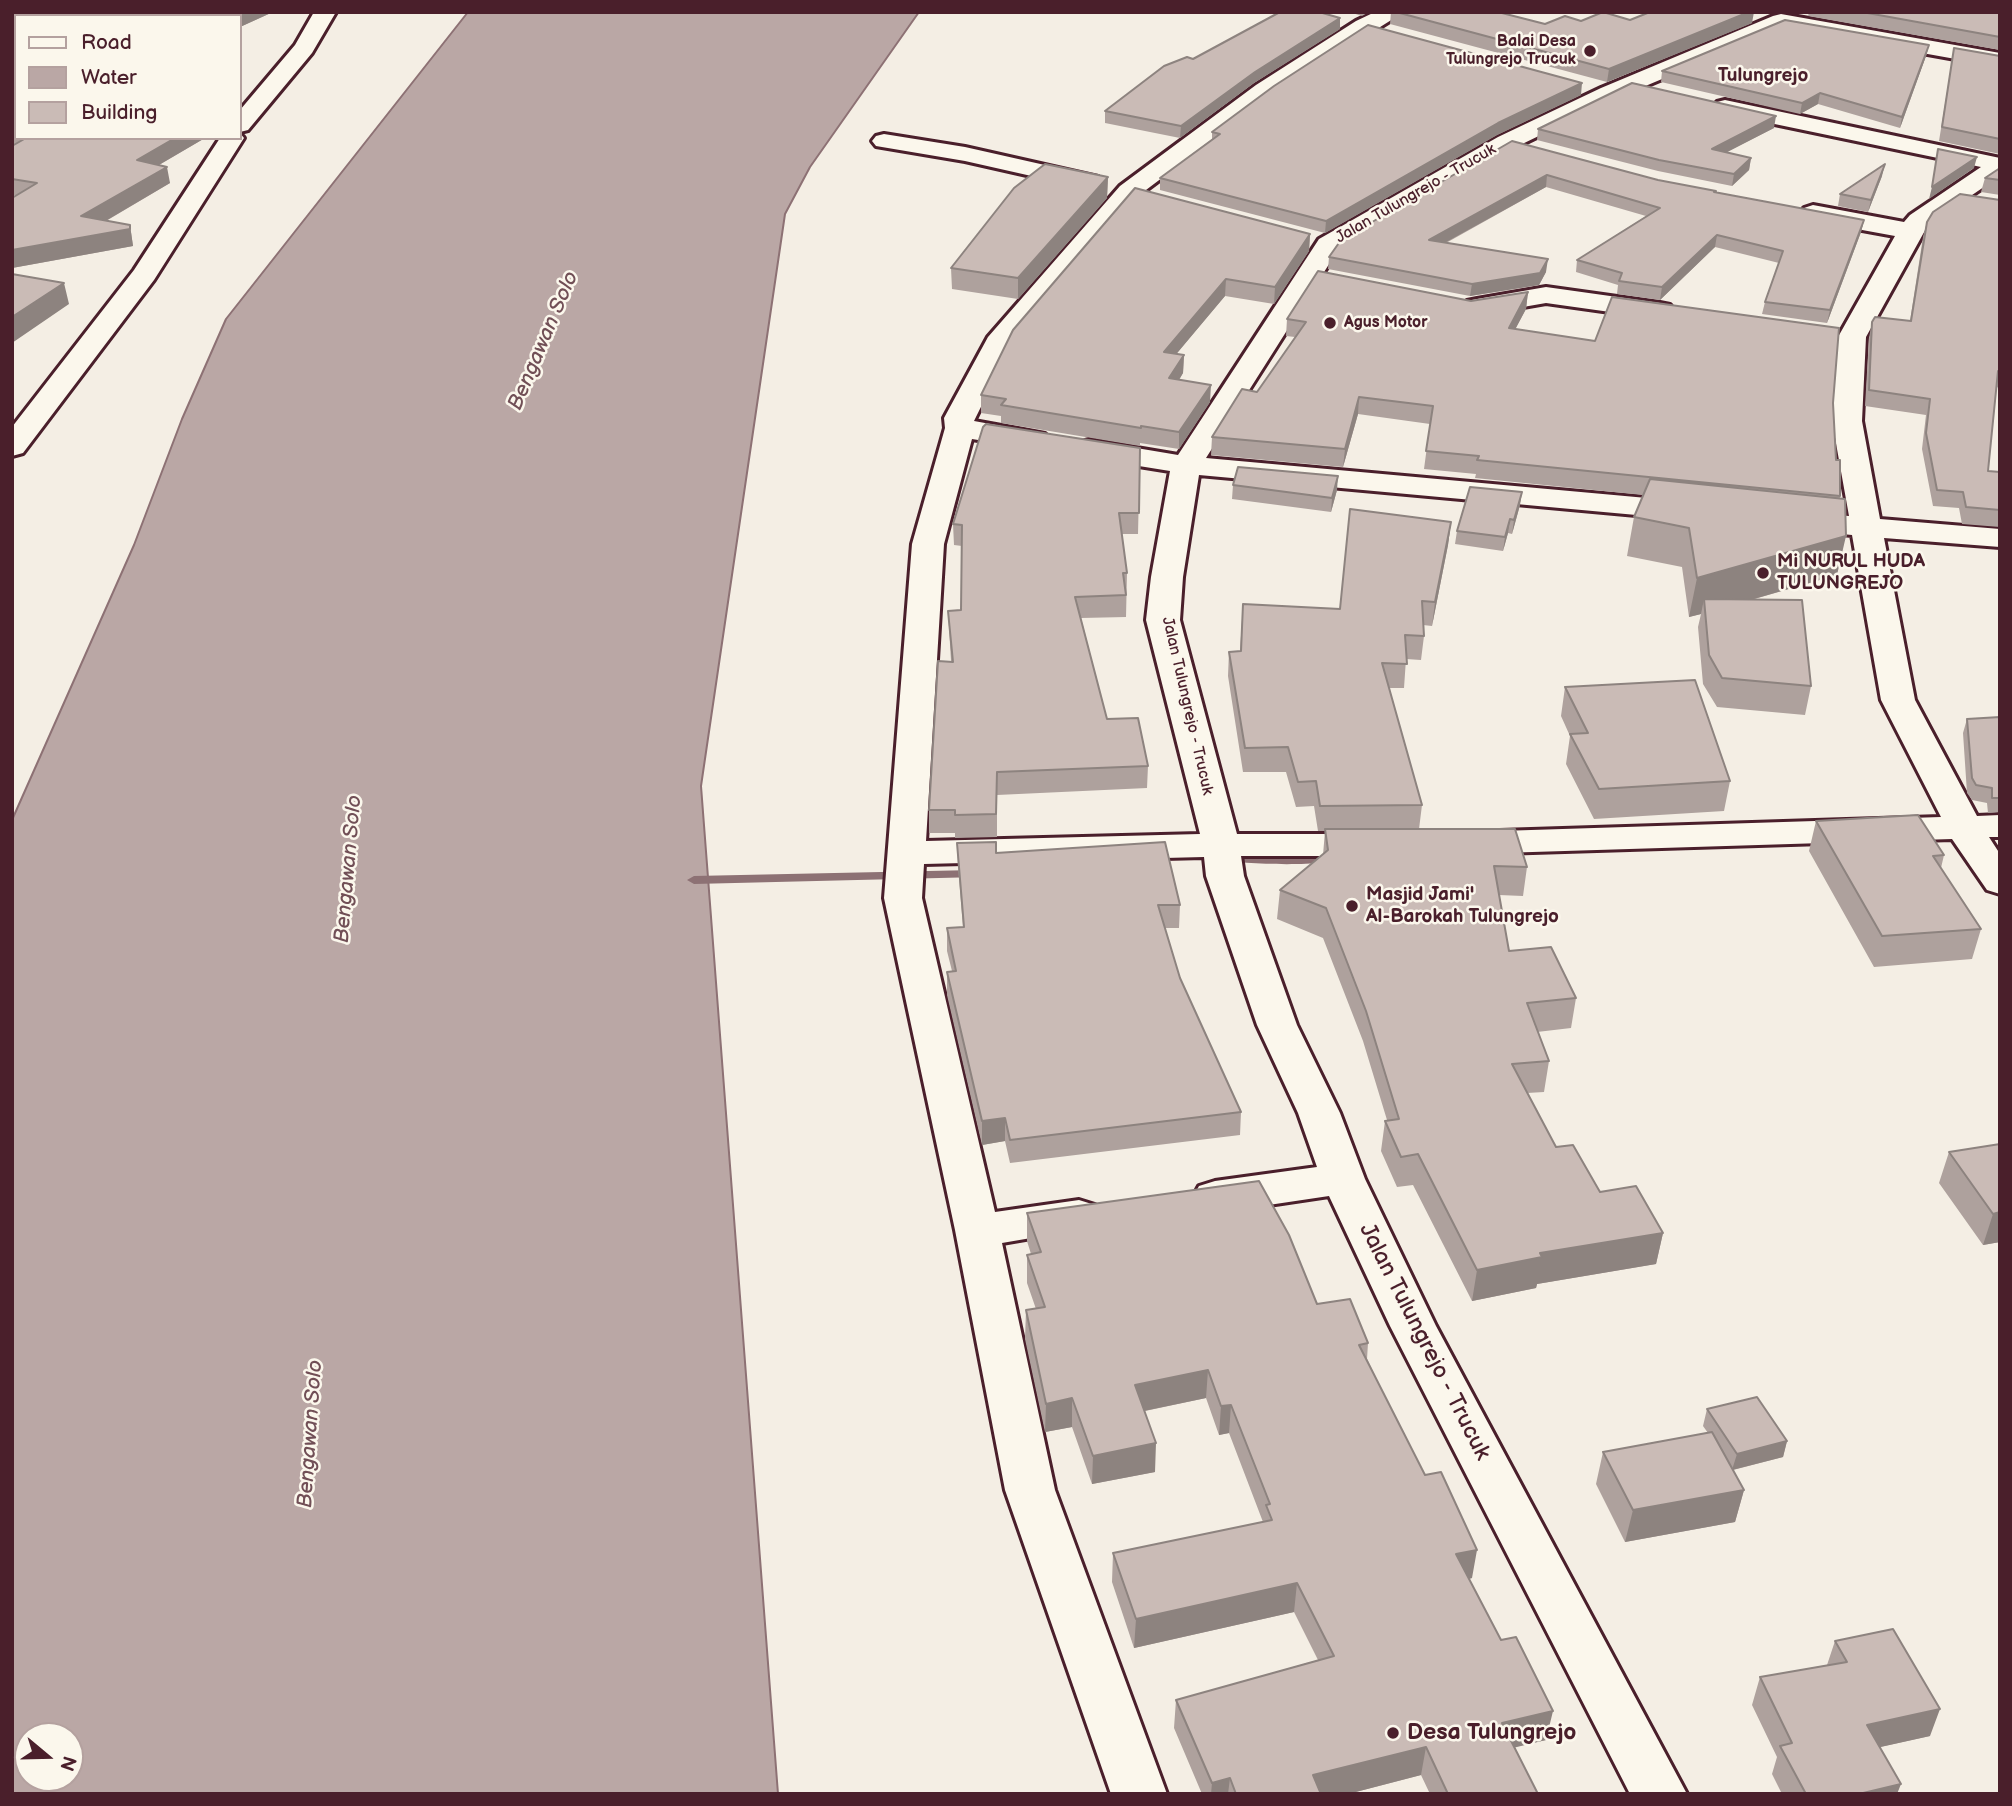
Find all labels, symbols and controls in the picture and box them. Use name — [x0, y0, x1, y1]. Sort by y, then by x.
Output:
legend — [14, 14, 242, 140]
text: Road — [81, 30, 132, 55]
place label: Balai Desa Tulungrejo Trucuk — [1446, 32, 1576, 70]
marker: Balai Desa Tulungrejo Trucuk — [1582, 43, 1598, 59]
text: Water — [81, 65, 137, 90]
district label: Tulungrejo — [1718, 65, 1808, 87]
text: Building — [81, 100, 157, 125]
street label: Jalan Tulungrejo - Trucuk — [1332, 140, 1500, 248]
water label: Bengawan Solo — [503, 268, 585, 414]
place label: Agus Motor — [1344, 313, 1428, 333]
marker: Agus Motor — [1322, 315, 1338, 331]
place label: Mi NURUL HUDA TULUNGREJO — [1777, 551, 1925, 595]
marker: Mi NURUL HUDA TULUNGREJO — [1755, 565, 1771, 581]
street label: Jalan Tulungrejo - Trucuk — [1157, 615, 1217, 797]
water label: Bengawan Solo — [330, 794, 368, 944]
place label: Masjid Jami' Al-Barokah Tulungrejo — [1366, 884, 1559, 928]
marker: Masjid Jami' Al-Barokah Tulungrejo — [1344, 898, 1360, 914]
street label: Jalan Tulungrejo - Trucuk — [1352, 1219, 1496, 1465]
water label: Bengawan Solo — [293, 1359, 329, 1509]
place label: Desa Tulungrejo — [1407, 1719, 1576, 1747]
north arrow — [14, 1722, 84, 1792]
marker: Desa Tulungrejo — [1385, 1725, 1401, 1741]
text: N — [54, 1753, 81, 1774]

